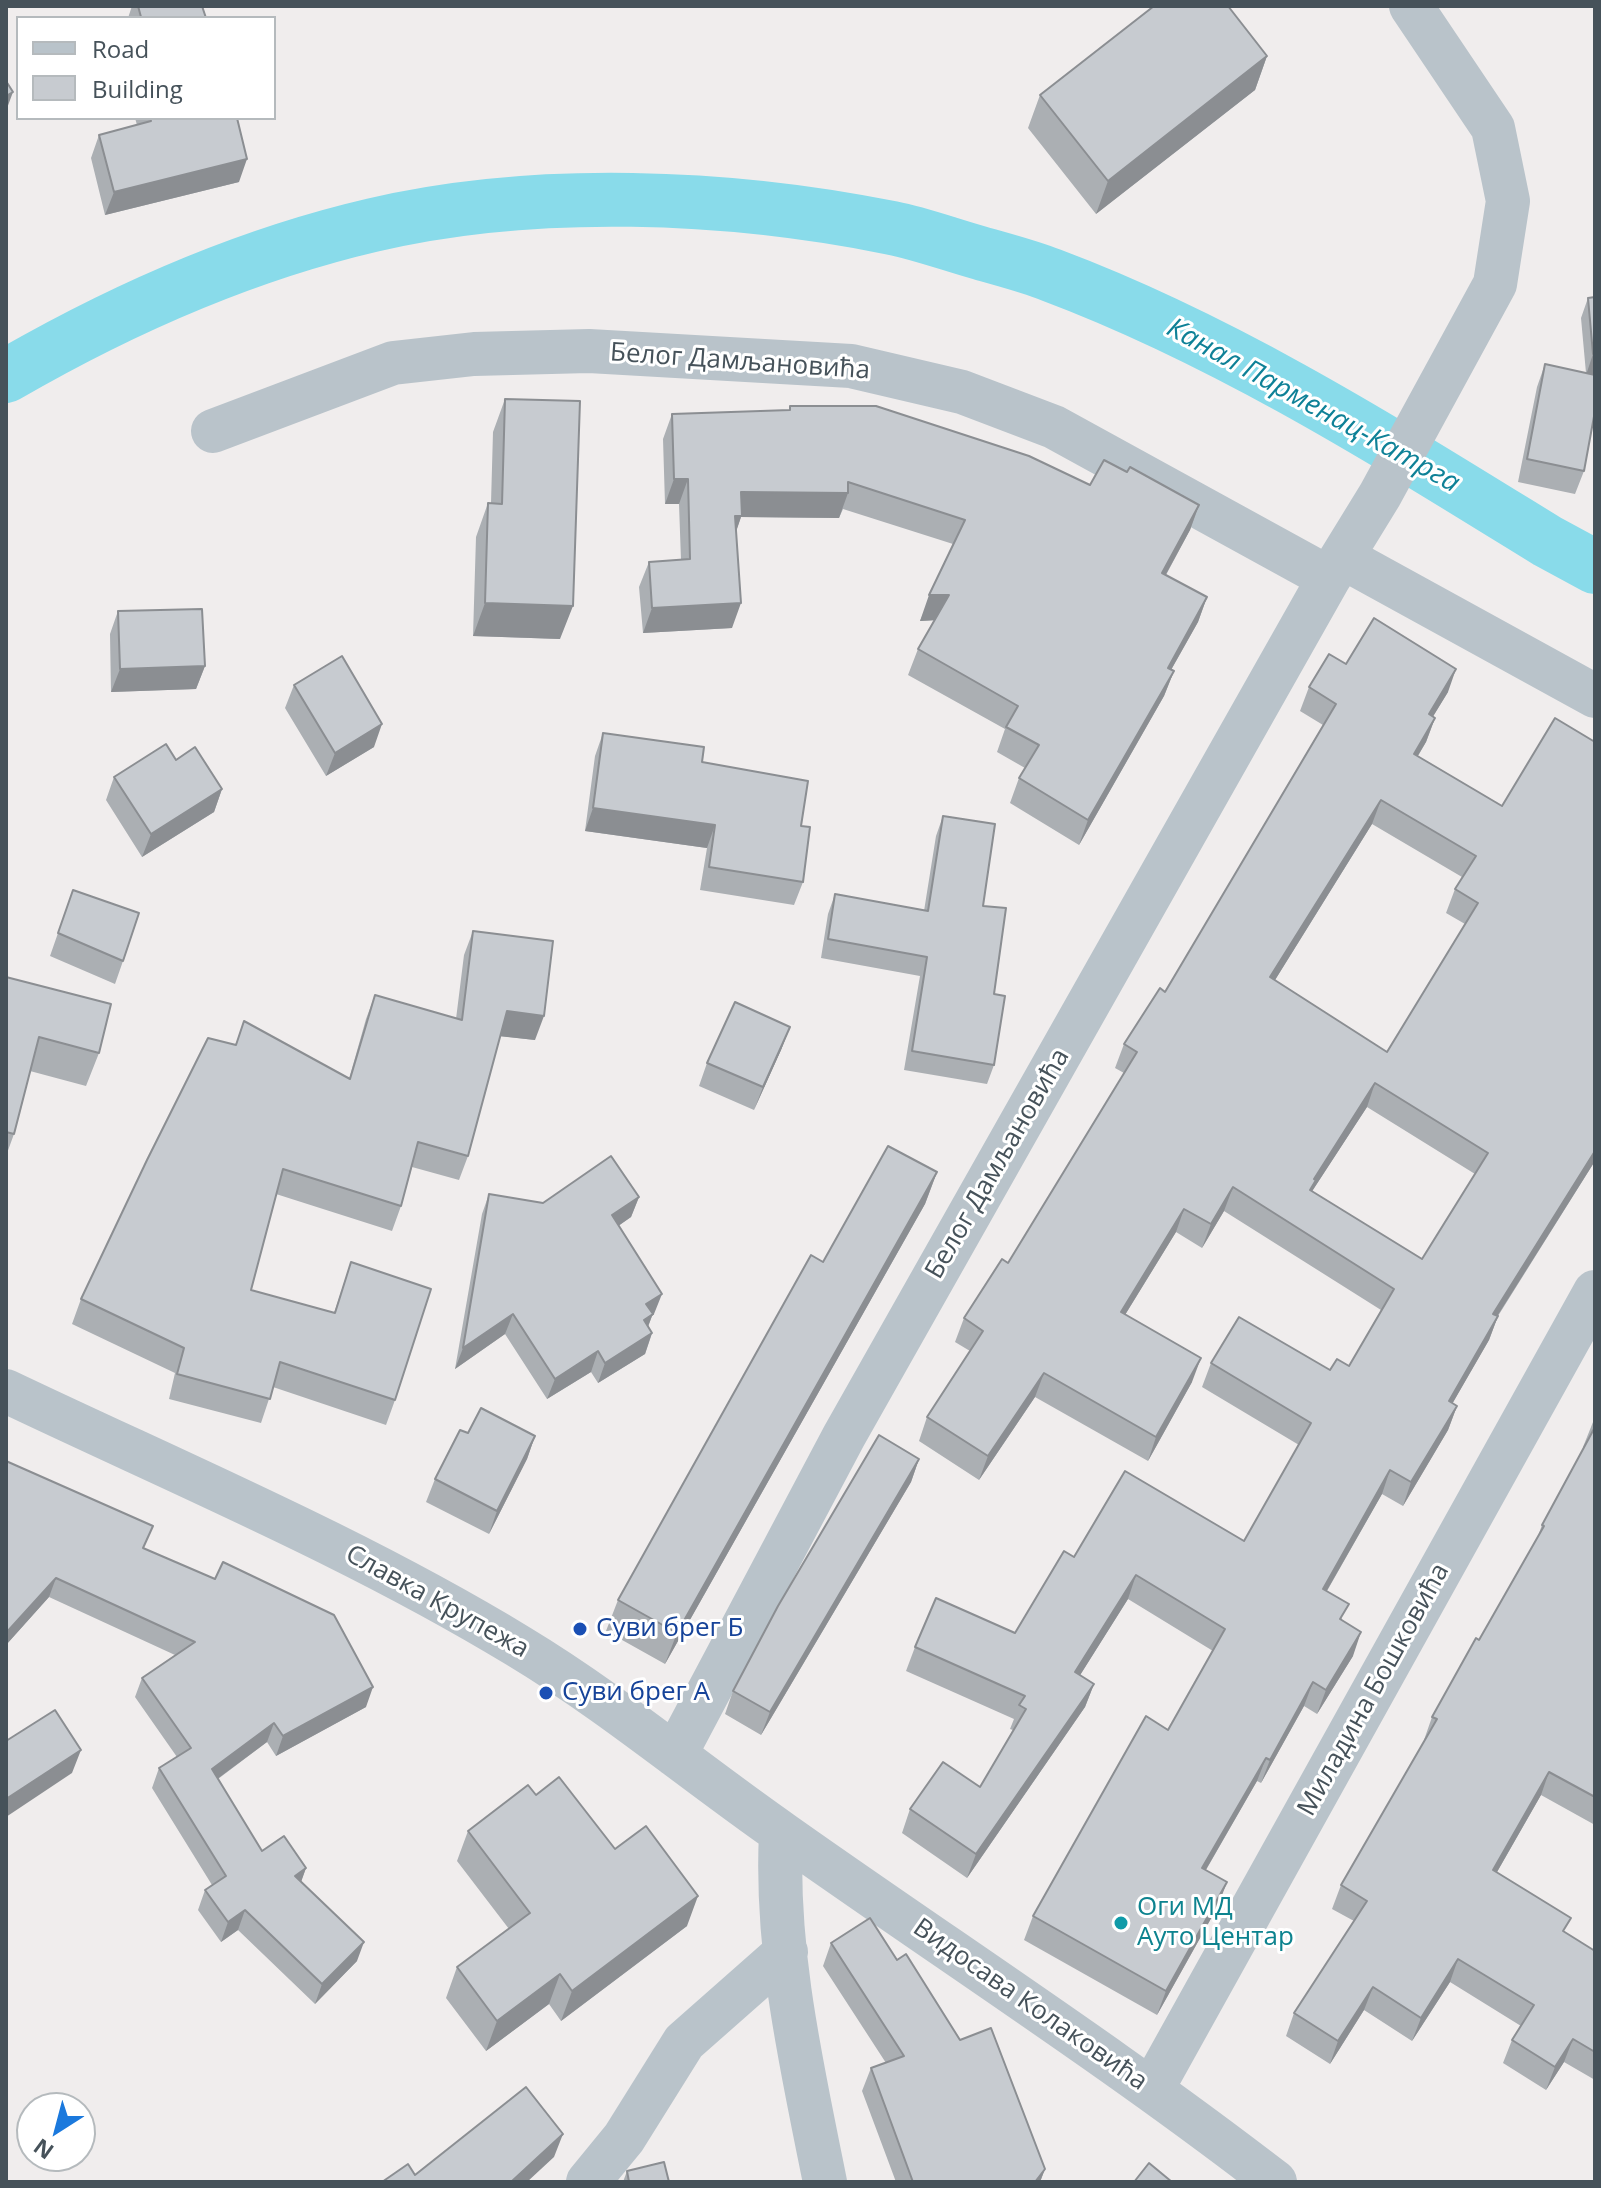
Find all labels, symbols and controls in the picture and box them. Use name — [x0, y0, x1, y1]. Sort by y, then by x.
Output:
legend — [16, 16, 276, 120]
text: Road — [92, 32, 149, 65]
text: Building — [92, 72, 183, 105]
water label: Канал Парменац-Катрга — [1161, 311, 1465, 501]
street label: Белог Дамљановића — [609, 337, 871, 387]
street label: Белог Дамљановића — [919, 1043, 1077, 1285]
street label: Славка Крупежа — [340, 1539, 534, 1665]
street label: Миладина Бошковића — [1292, 1558, 1456, 1822]
place label: Суви брег Б — [596, 1613, 743, 1645]
marker: Суви брег Б — [571, 1620, 589, 1638]
place label: Суви брег А — [562, 1677, 710, 1709]
marker: Суви брег А — [537, 1684, 555, 1702]
place label: Оги МД Ауто Центар — [1137, 1892, 1294, 1954]
street label: Видосава Колаковића — [907, 1912, 1153, 2098]
marker: Оги МД Ауто Центар — [1112, 1914, 1130, 1932]
north arrow — [16, 2092, 96, 2172]
text: N — [27, 2132, 59, 2167]

